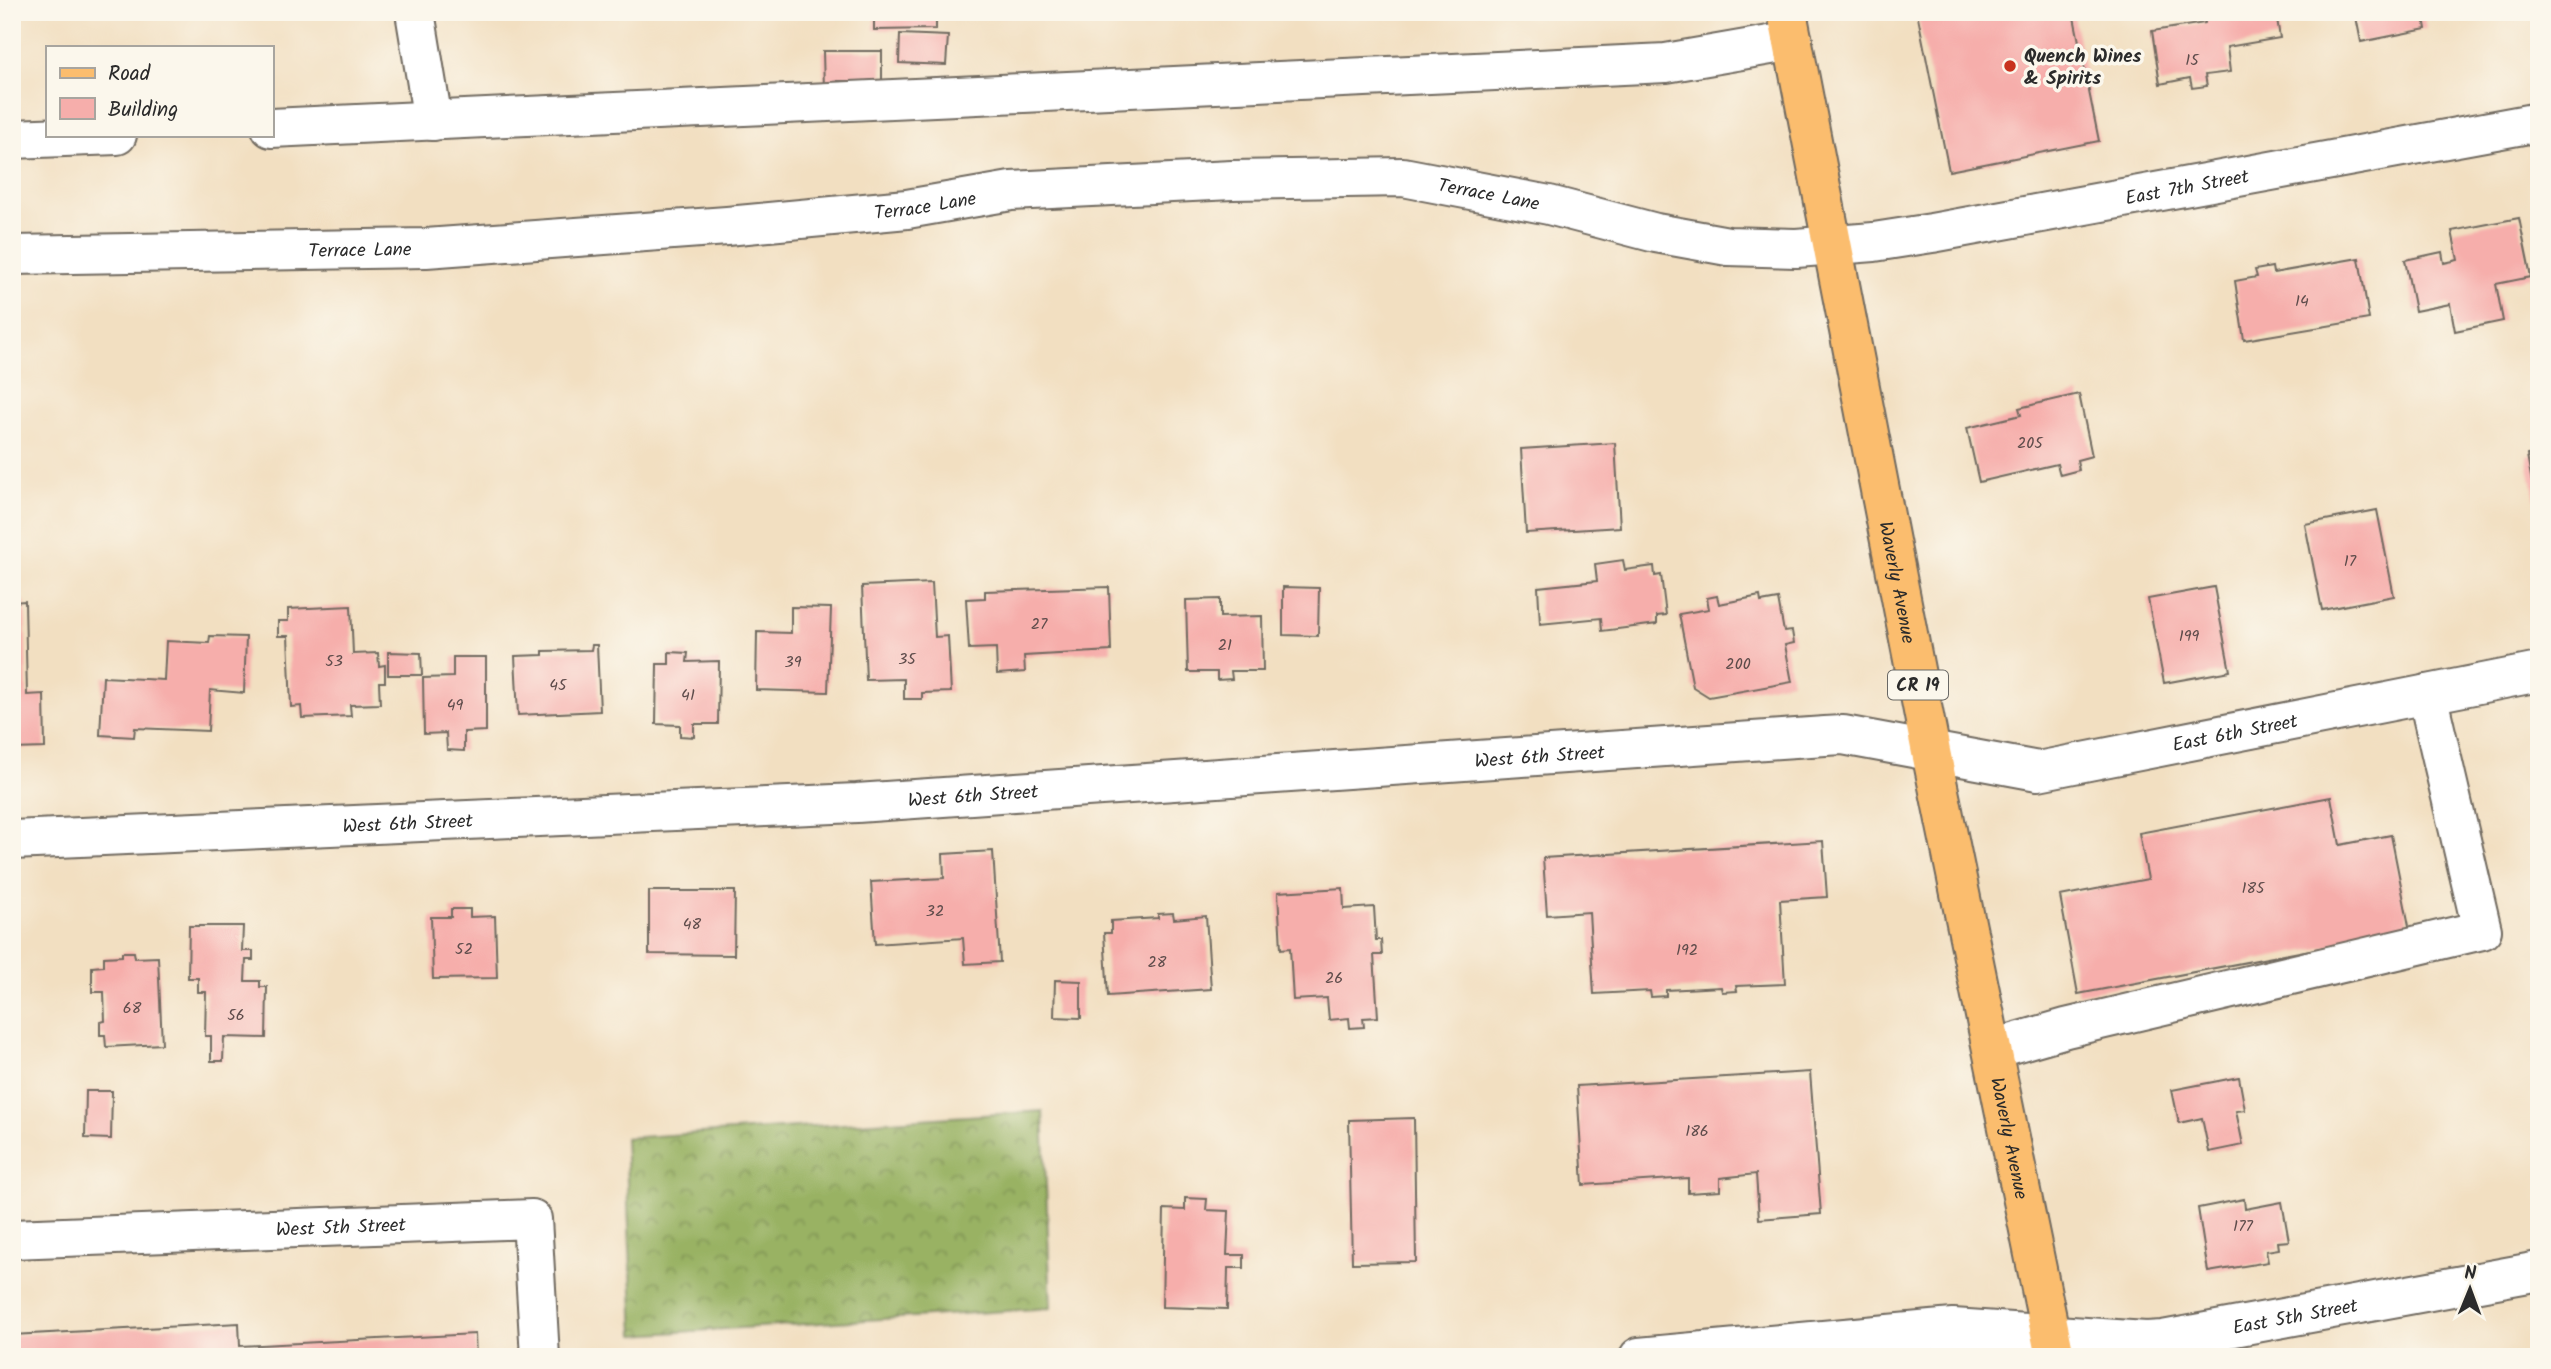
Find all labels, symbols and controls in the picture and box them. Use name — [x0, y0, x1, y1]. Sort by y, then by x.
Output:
place label: Quench Wines & Spirits — [2024, 42, 2142, 94]
legend — [46, 46, 273, 136]
house number: 15 — [2185, 48, 2200, 73]
text: Road — [108, 58, 151, 91]
marker: Quench Wines & Spirits — [2002, 58, 2018, 74]
text: Building — [108, 94, 178, 127]
street label: East 7th Street — [2123, 162, 2252, 214]
street label: Terrace Lane — [1435, 171, 1542, 220]
street label: Terrace Lane — [873, 184, 979, 229]
street label: Terrace Lane — [308, 235, 412, 267]
house number: 14 — [2295, 289, 2309, 314]
house number: 205 — [2017, 431, 2044, 456]
street label: Waverly Avenue — [1869, 519, 1923, 647]
house number: 17 — [2344, 549, 2357, 574]
house number: 27 — [1031, 612, 1048, 637]
house number: 199 — [2179, 624, 2200, 649]
house number: 21 — [1218, 633, 1232, 658]
house number: 35 — [898, 647, 917, 672]
house number: 53 — [325, 649, 343, 674]
house number: 39 — [785, 650, 802, 675]
house number: 200 — [1725, 652, 1751, 677]
road number: CR 19 — [1888, 670, 1948, 700]
house number: 45 — [549, 673, 568, 698]
house number: 41 — [681, 683, 695, 708]
house number: 49 — [447, 693, 464, 718]
street label: East 6th Street — [2170, 707, 2301, 761]
street label: West 6th Street — [1474, 738, 1606, 777]
street label: West 6th Street — [907, 777, 1040, 816]
street label: West 6th Street — [342, 807, 474, 843]
house number: 185 — [2241, 876, 2266, 901]
house number: 32 — [926, 899, 944, 924]
house number: 48 — [683, 912, 702, 937]
house number: 52 — [455, 937, 473, 962]
house number: 192 — [1676, 938, 1698, 963]
house number: 28 — [1148, 950, 1167, 975]
house number: 26 — [1325, 966, 1343, 991]
house number: 68 — [123, 996, 142, 1021]
house number: 56 — [227, 1003, 245, 1028]
street label: Waverly Avenue — [1981, 1075, 2035, 1203]
house number: 186 — [1685, 1119, 1709, 1144]
street label: West 5th Street — [275, 1211, 407, 1246]
house number: 177 — [2233, 1214, 2254, 1239]
north arrow — [2436, 1254, 2506, 1324]
text: N — [2464, 1259, 2477, 1289]
street label: East 5th Street — [2230, 1291, 2361, 1344]

